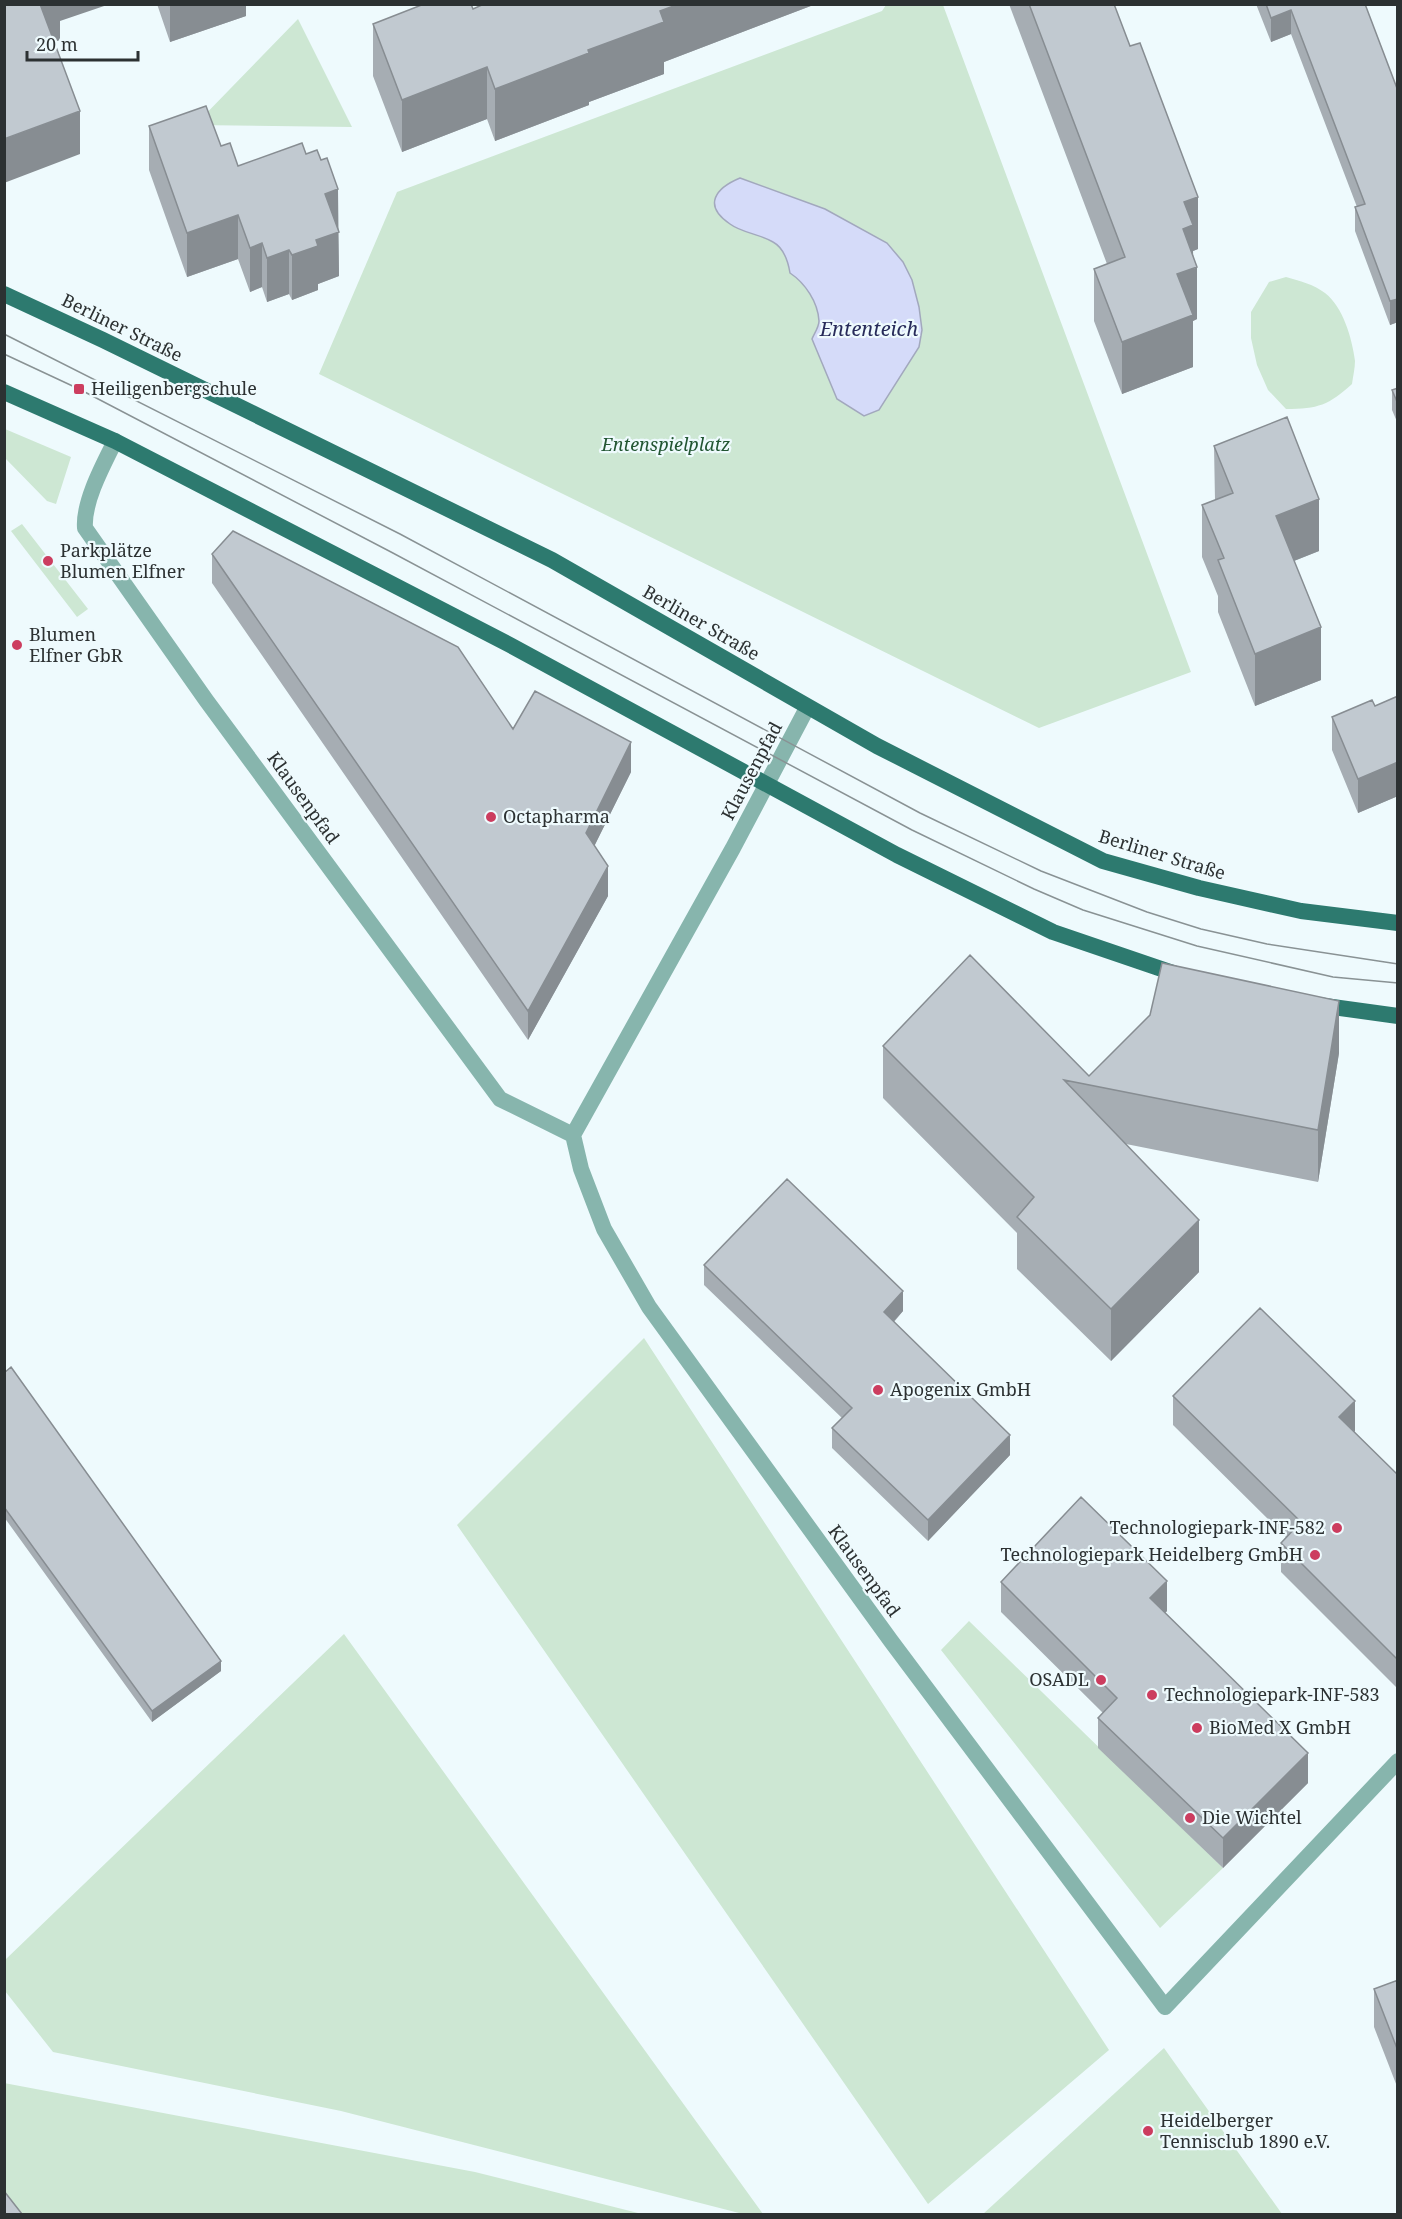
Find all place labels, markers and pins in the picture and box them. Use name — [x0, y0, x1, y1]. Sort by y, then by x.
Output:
place label: Heiligenbergschule — [91, 376, 257, 400]
marker: Heiligenbergschule — [72, 382, 86, 396]
place label: Parkplätze Blumen Elfner — [60, 538, 185, 583]
marker: Parkplätze Blumen Elfner — [41, 554, 55, 568]
place label: Blumen Elfner GbR — [29, 622, 123, 667]
marker: Blumen Elfner GbR — [10, 638, 24, 652]
place label: Octapharma — [503, 804, 610, 828]
marker: Octapharma — [484, 810, 498, 824]
place label: Apogenix GmbH — [890, 1377, 1031, 1401]
marker: Apogenix GmbH — [871, 1383, 885, 1397]
place label: Technologiepark-INF-582 — [1109, 1515, 1325, 1539]
marker: Technologiepark-INF-582 — [1330, 1521, 1344, 1535]
place label: Technologiepark Heidelberg GmbH — [1000, 1542, 1303, 1566]
marker: Technologiepark Heidelberg GmbH — [1308, 1548, 1322, 1562]
place label: OSADL — [1029, 1667, 1089, 1691]
marker: OSADL — [1094, 1673, 1108, 1687]
place label: Technologiepark-INF-583 — [1164, 1682, 1380, 1706]
marker: Technologiepark-INF-583 — [1145, 1688, 1159, 1702]
place label: BioMed X GmbH — [1209, 1715, 1351, 1739]
marker: BioMed X GmbH — [1190, 1721, 1204, 1735]
place label: Die Wichtel — [1202, 1805, 1302, 1829]
marker: Die Wichtel — [1183, 1811, 1197, 1825]
place label: Heidelberger Tennisclub 1890 e.V. — [1160, 2108, 1330, 2153]
marker: Heidelberger Tennisclub 1890 e.V. — [1141, 2124, 1155, 2138]

